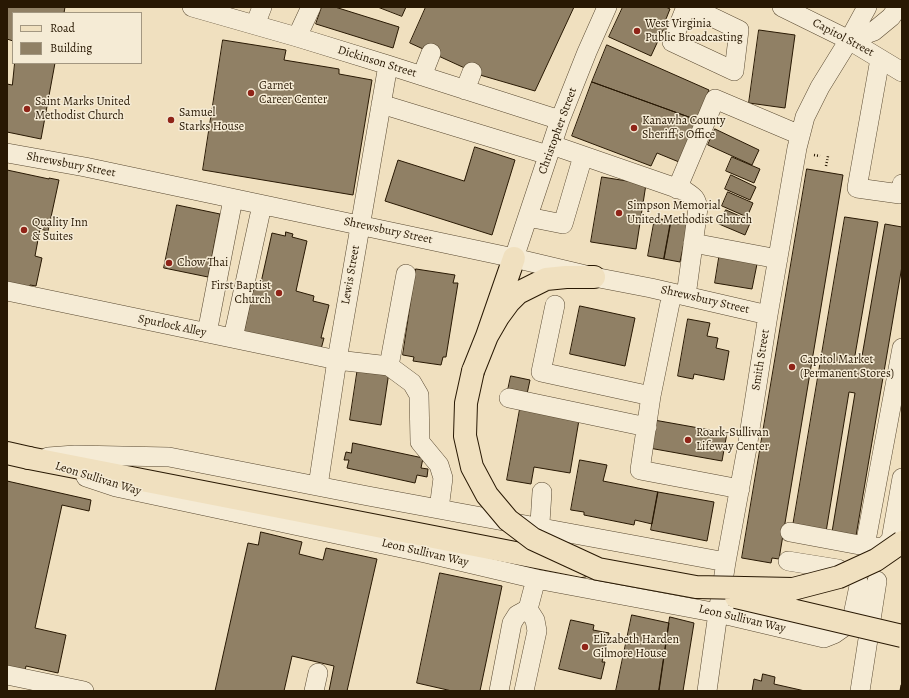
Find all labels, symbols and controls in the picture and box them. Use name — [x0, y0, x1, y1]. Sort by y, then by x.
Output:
legend — [12, 12, 142, 64]
street label: Capitol Street — [810, 16, 876, 60]
place label: West Virginia Public Broadcasting — [645, 17, 743, 45]
text: Road — [50, 20, 75, 36]
marker: West Virginia Public Broadcasting — [632, 26, 642, 36]
text: Building — [50, 40, 92, 56]
street label: Dickinson Street — [336, 43, 418, 81]
place label: Garnet Career Center — [259, 79, 327, 107]
street label: Christopher Street — [536, 86, 580, 176]
marker: Garnet Career Center — [246, 88, 256, 98]
place label: Saint Marks United Methodist Church — [35, 95, 130, 123]
marker: Saint Marks United Methodist Church — [22, 104, 32, 114]
place label: Samuel Starks House — [179, 106, 244, 134]
place label: Kanawha County Sheriff's Office — [642, 114, 725, 142]
marker: Samuel Starks House — [166, 115, 176, 125]
marker: Kanawha County Sheriff's Office — [629, 123, 639, 133]
street label: Shrewsbury Street — [25, 149, 117, 181]
place label: Simpson Memorial United Methodist Church — [627, 199, 752, 227]
marker: Simpson Memorial United Methodist Church — [614, 208, 624, 218]
street label: Shrewsbury Street — [342, 215, 434, 247]
place label: Quality Inn & Suites — [32, 216, 88, 244]
marker: Quality Inn & Suites — [19, 225, 29, 235]
street label: Lewis Street — [339, 244, 363, 306]
place label: Chow Thai — [177, 256, 228, 270]
marker: Chow Thai — [164, 258, 174, 268]
place label: First Baptist Church — [211, 279, 271, 307]
street label: Shrewsbury Street — [659, 283, 751, 317]
marker: First Baptist Church — [274, 288, 284, 298]
street label: Spurlock Alley — [137, 312, 207, 340]
street label: Smith Street — [749, 328, 773, 392]
place label: Capitol Market (Permanent Stores) — [800, 353, 894, 381]
marker: Capitol Market (Permanent Stores) — [787, 362, 797, 372]
place label: Roark-Sullivan Lifeway Center — [696, 426, 769, 454]
marker: Roark-Sullivan Lifeway Center — [683, 435, 693, 445]
street label: Leon Sullivan Way — [53, 459, 143, 499]
street label: Leon Sullivan Way — [380, 536, 470, 570]
street label: Leon Sullivan Way — [697, 602, 787, 636]
place label: Elizabeth Harden Gilmore House — [593, 633, 679, 661]
marker: Elizabeth Harden Gilmore House — [580, 642, 590, 652]

